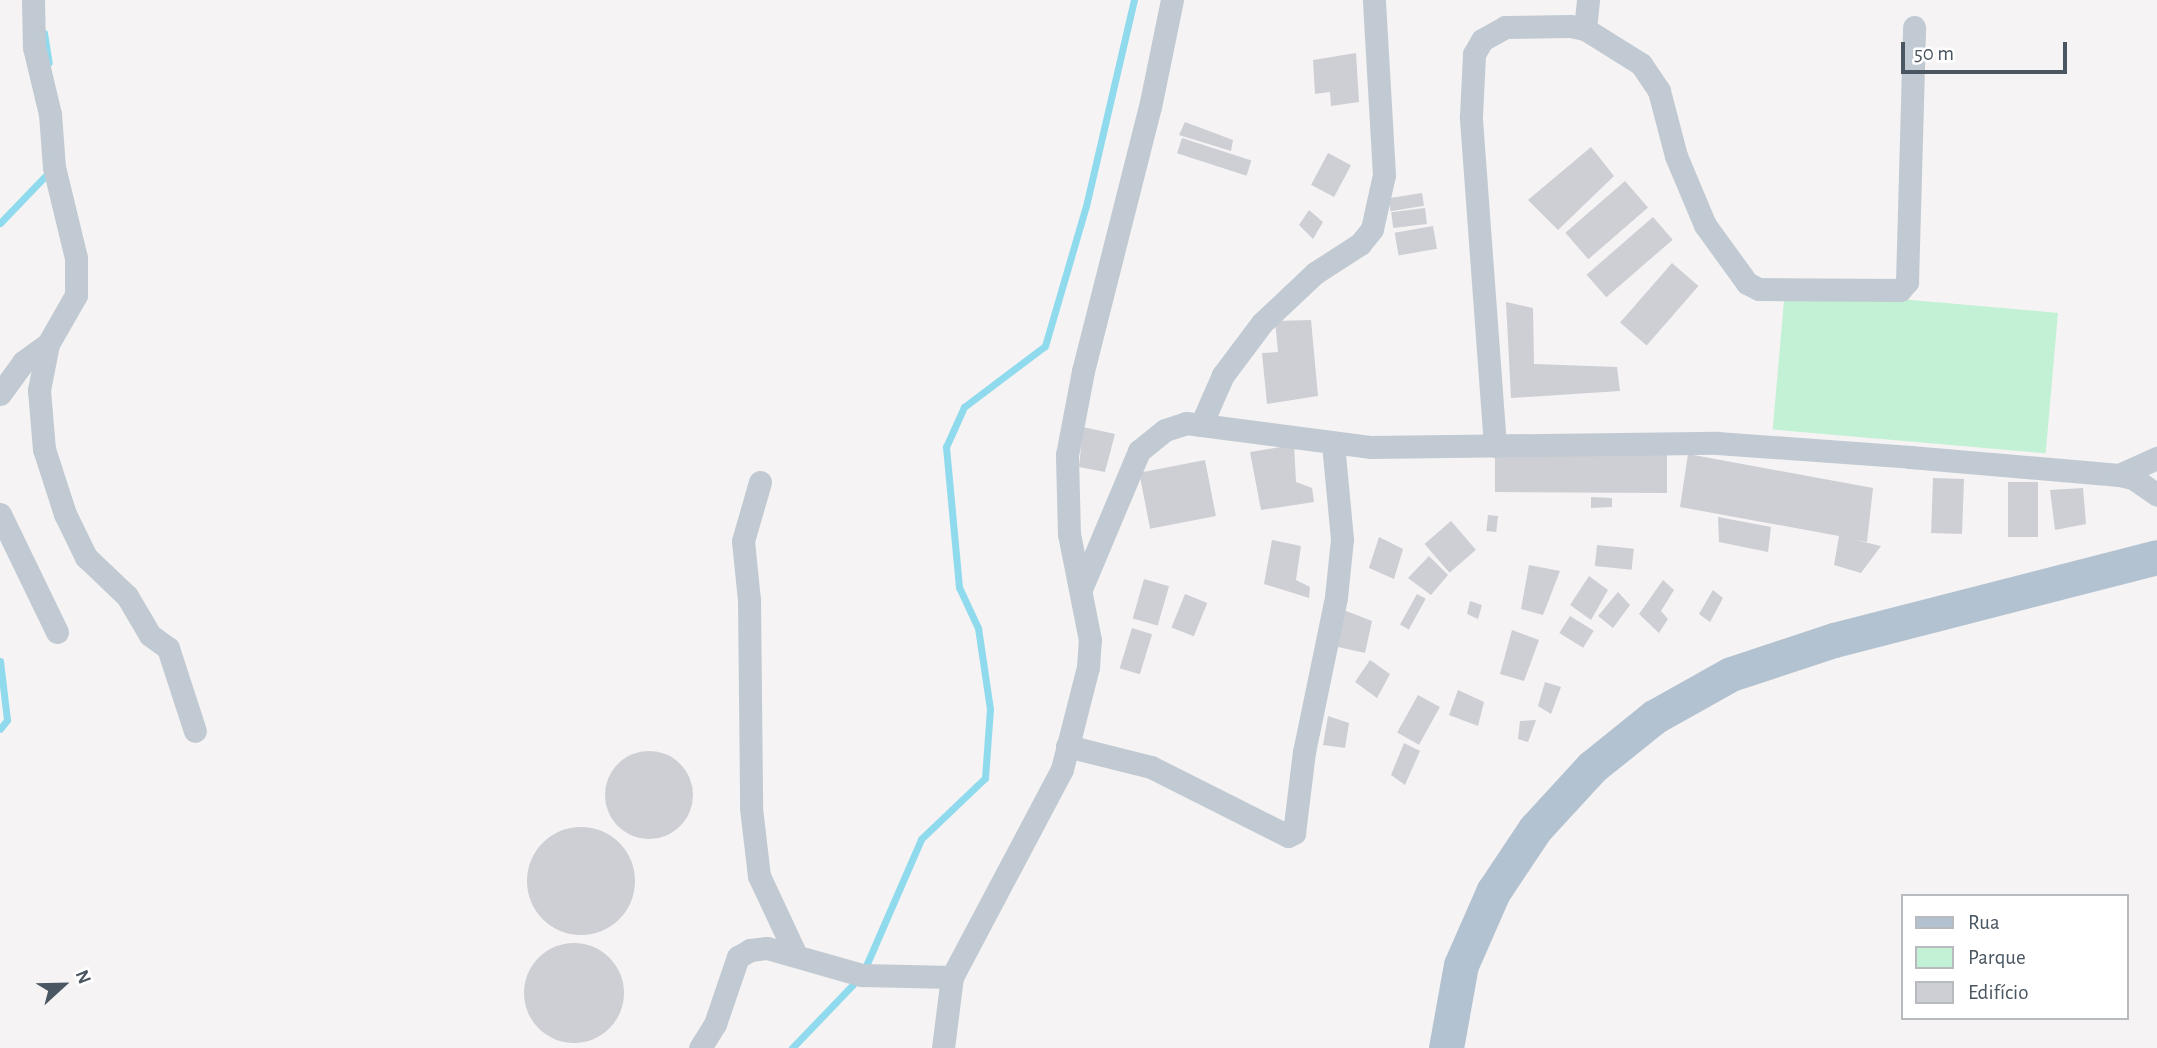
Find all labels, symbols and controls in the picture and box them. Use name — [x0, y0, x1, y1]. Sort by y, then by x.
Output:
scale bar — [1905, 28, 2071, 72]
text: 50 m — [1914, 43, 1954, 64]
legend — [1902, 894, 2129, 1020]
text: Rua — [1968, 912, 2000, 933]
text: Parque — [1968, 947, 2026, 968]
north arrow — [28, 950, 98, 1020]
text: N — [72, 967, 94, 987]
text: Edifício — [1968, 982, 2028, 1003]

